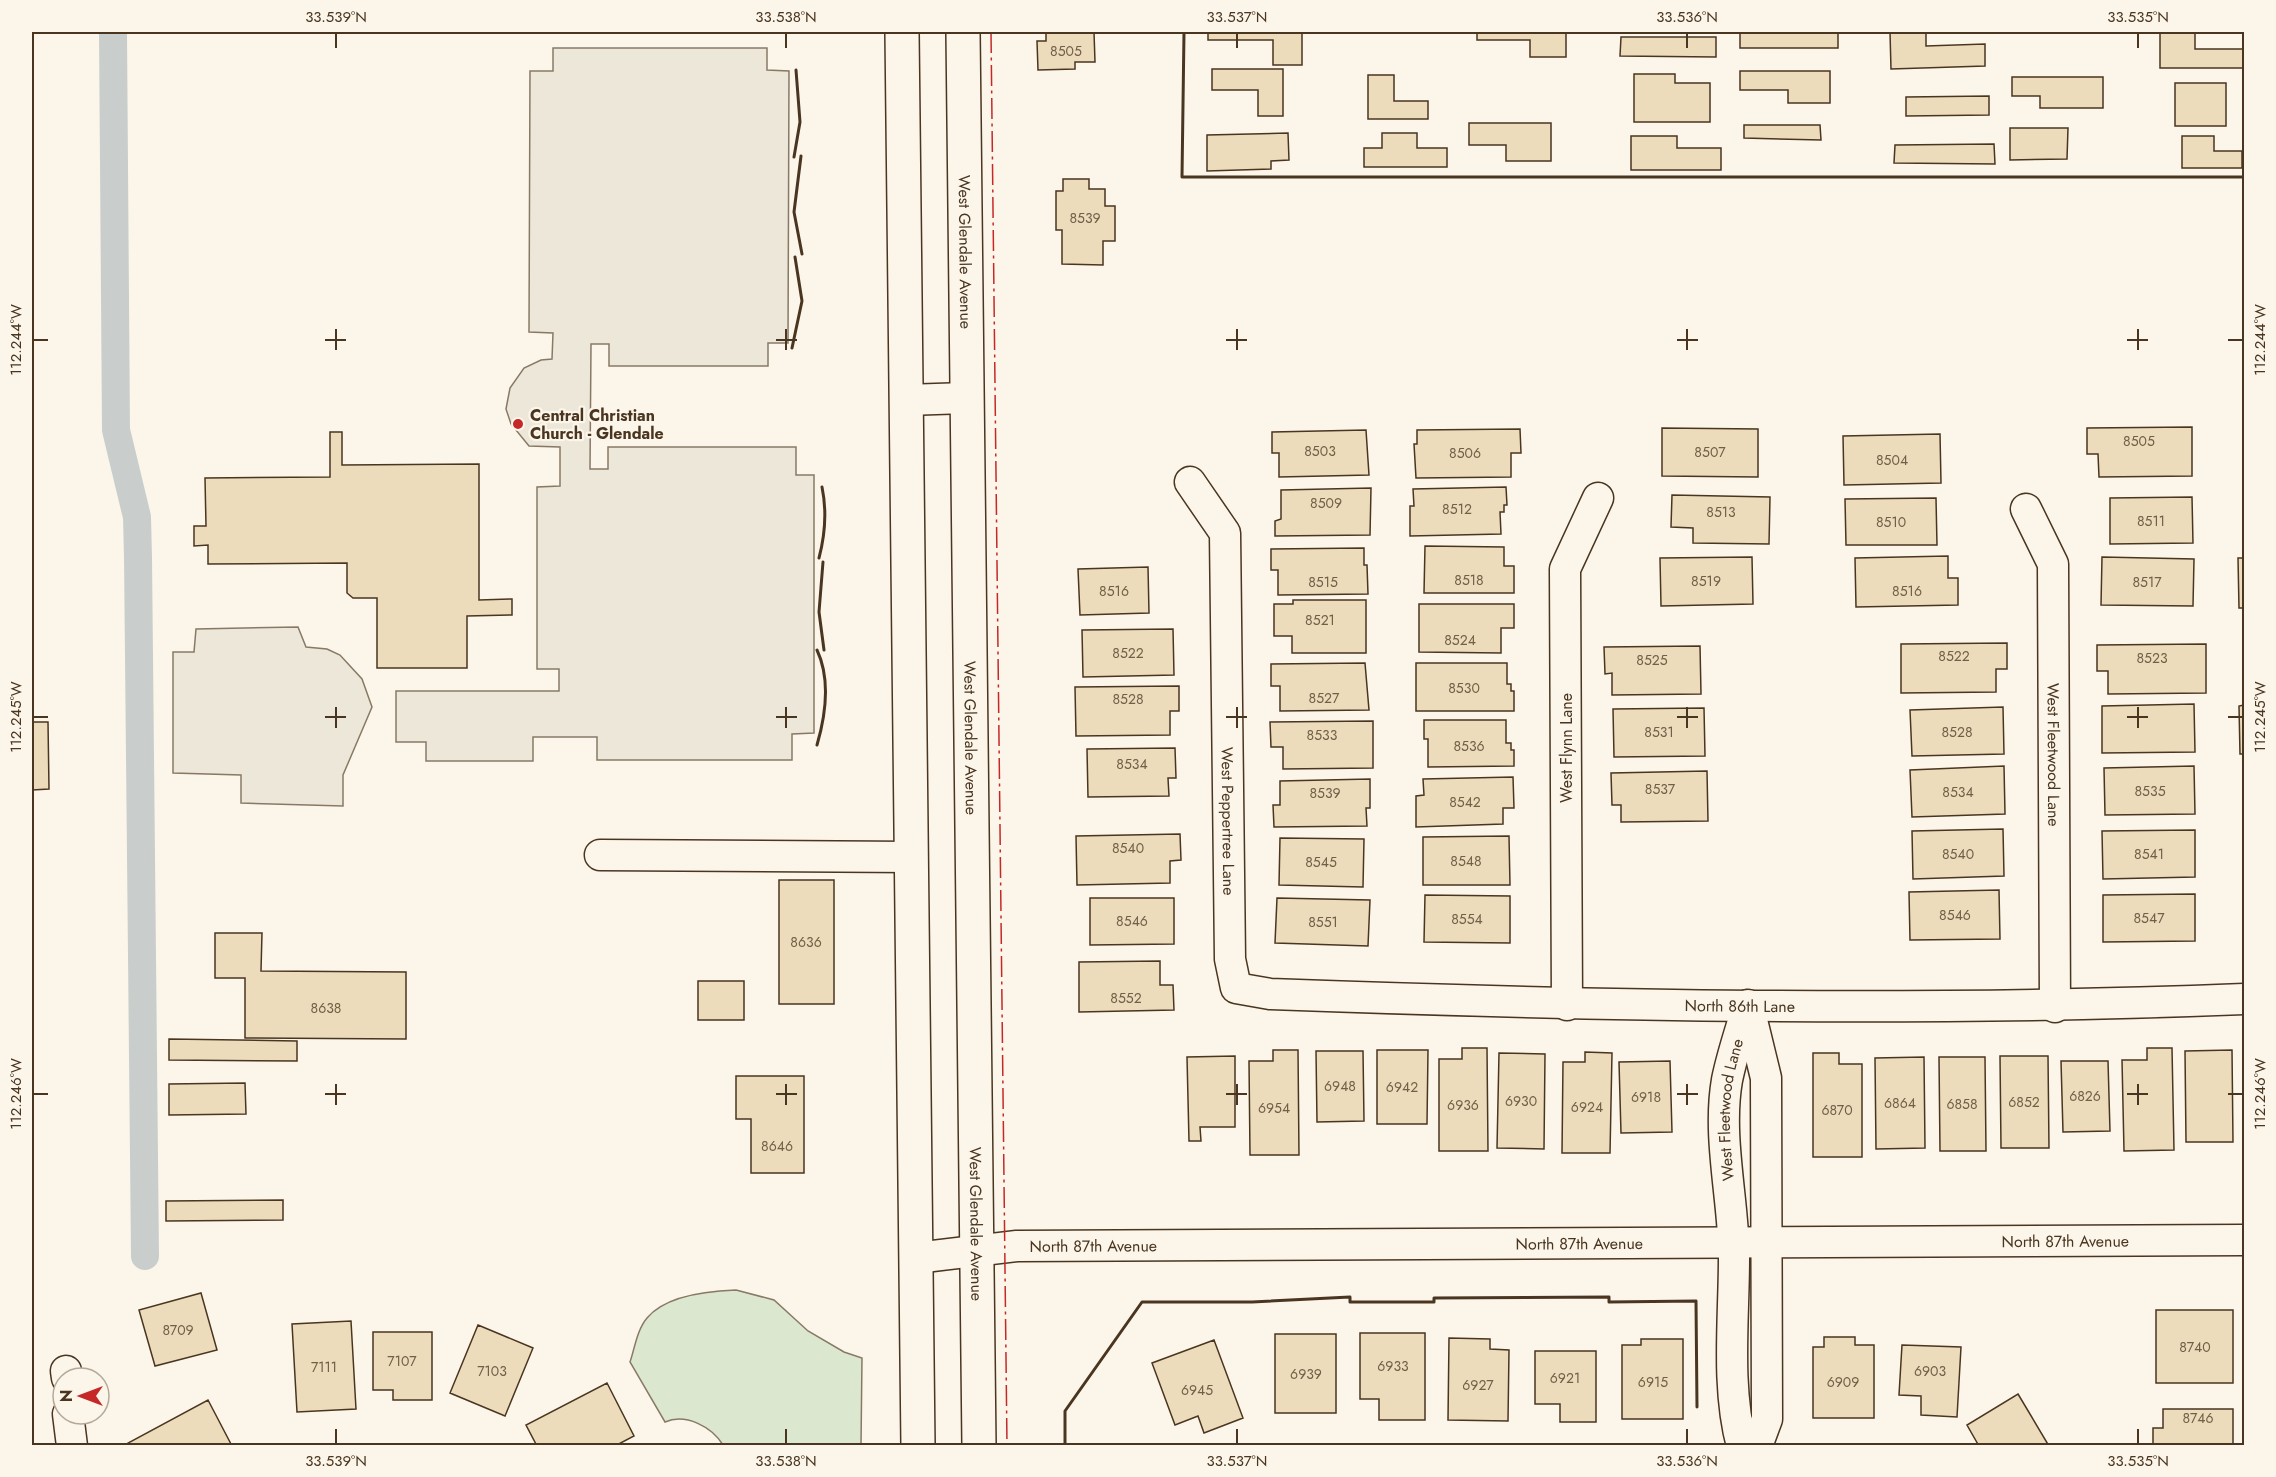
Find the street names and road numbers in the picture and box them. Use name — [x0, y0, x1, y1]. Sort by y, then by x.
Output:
street label: West Glendale Avenue — [953, 175, 977, 329]
street label: West Glendale Avenue — [958, 661, 983, 815]
street label: West Fleetwood Lane — [2042, 683, 2065, 827]
street label: West Flynn Lane — [1555, 693, 1578, 803]
street label: West Peppertree Lane — [1216, 747, 1240, 895]
street label: North 86th Lane — [1685, 994, 1795, 1018]
street label: West Fleetwood Lane — [1713, 1036, 1749, 1182]
street label: West Glendale Avenue — [964, 1147, 988, 1301]
street label: North 87th Avenue — [2001, 1230, 2129, 1253]
street label: North 87th Avenue — [1515, 1232, 1643, 1256]
street label: North 87th Avenue — [1029, 1234, 1157, 1258]

